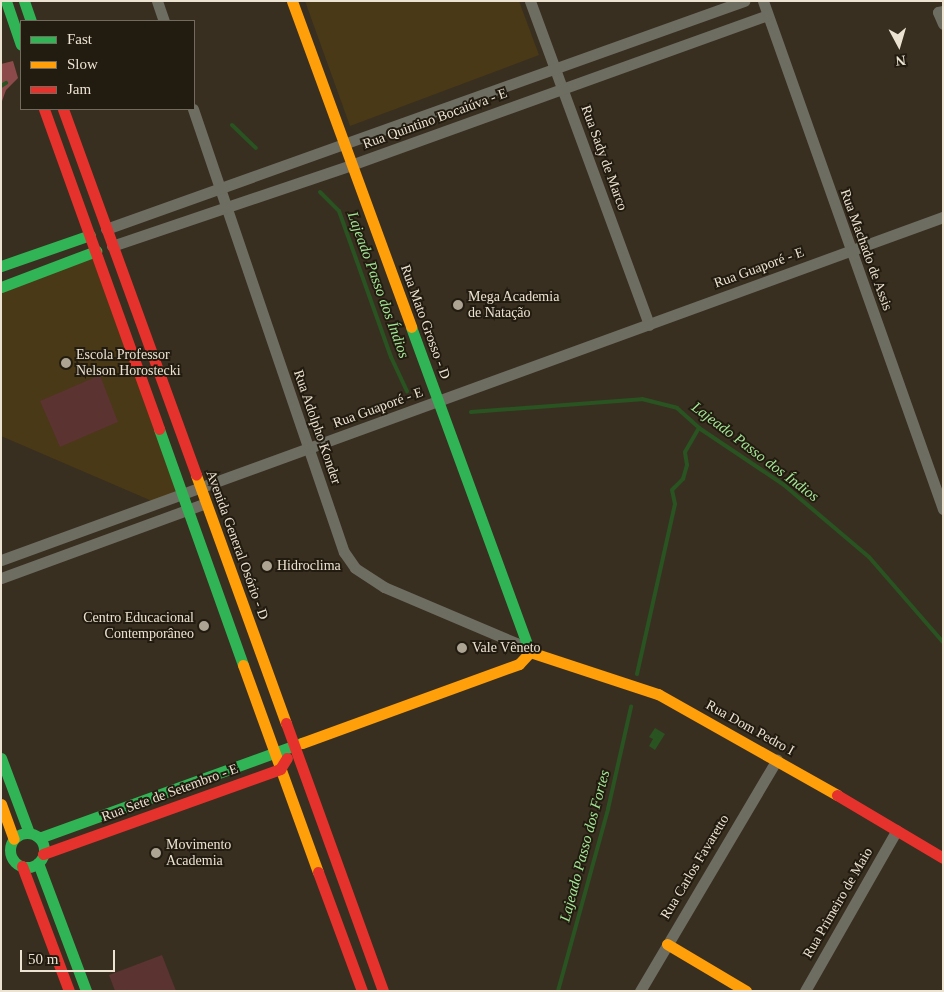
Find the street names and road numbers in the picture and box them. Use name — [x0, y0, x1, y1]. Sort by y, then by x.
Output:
street label: Rua Quintino Bocaiúva - E — [361, 85, 509, 153]
street label: Rua Sady de Marco — [577, 103, 631, 213]
street label: Rua Machado de Assis — [836, 187, 896, 313]
street label: Rua Guaporé - E — [712, 244, 806, 292]
street label: Rua Mato Grosso - D — [396, 262, 454, 382]
street label: Rua Adolpho Konder — [289, 367, 345, 487]
street label: Rua Guaporé - E — [331, 384, 425, 432]
street label: Avenida General Osório - D — [202, 468, 272, 622]
street label: Rua Dom Pedro I — [703, 697, 797, 759]
street label: Rua Sete de Setembro - E — [99, 760, 241, 826]
street label: Rua Carlos Favaretto — [657, 812, 733, 922]
street label: Rua Primeiro de Maio — [800, 845, 876, 961]

